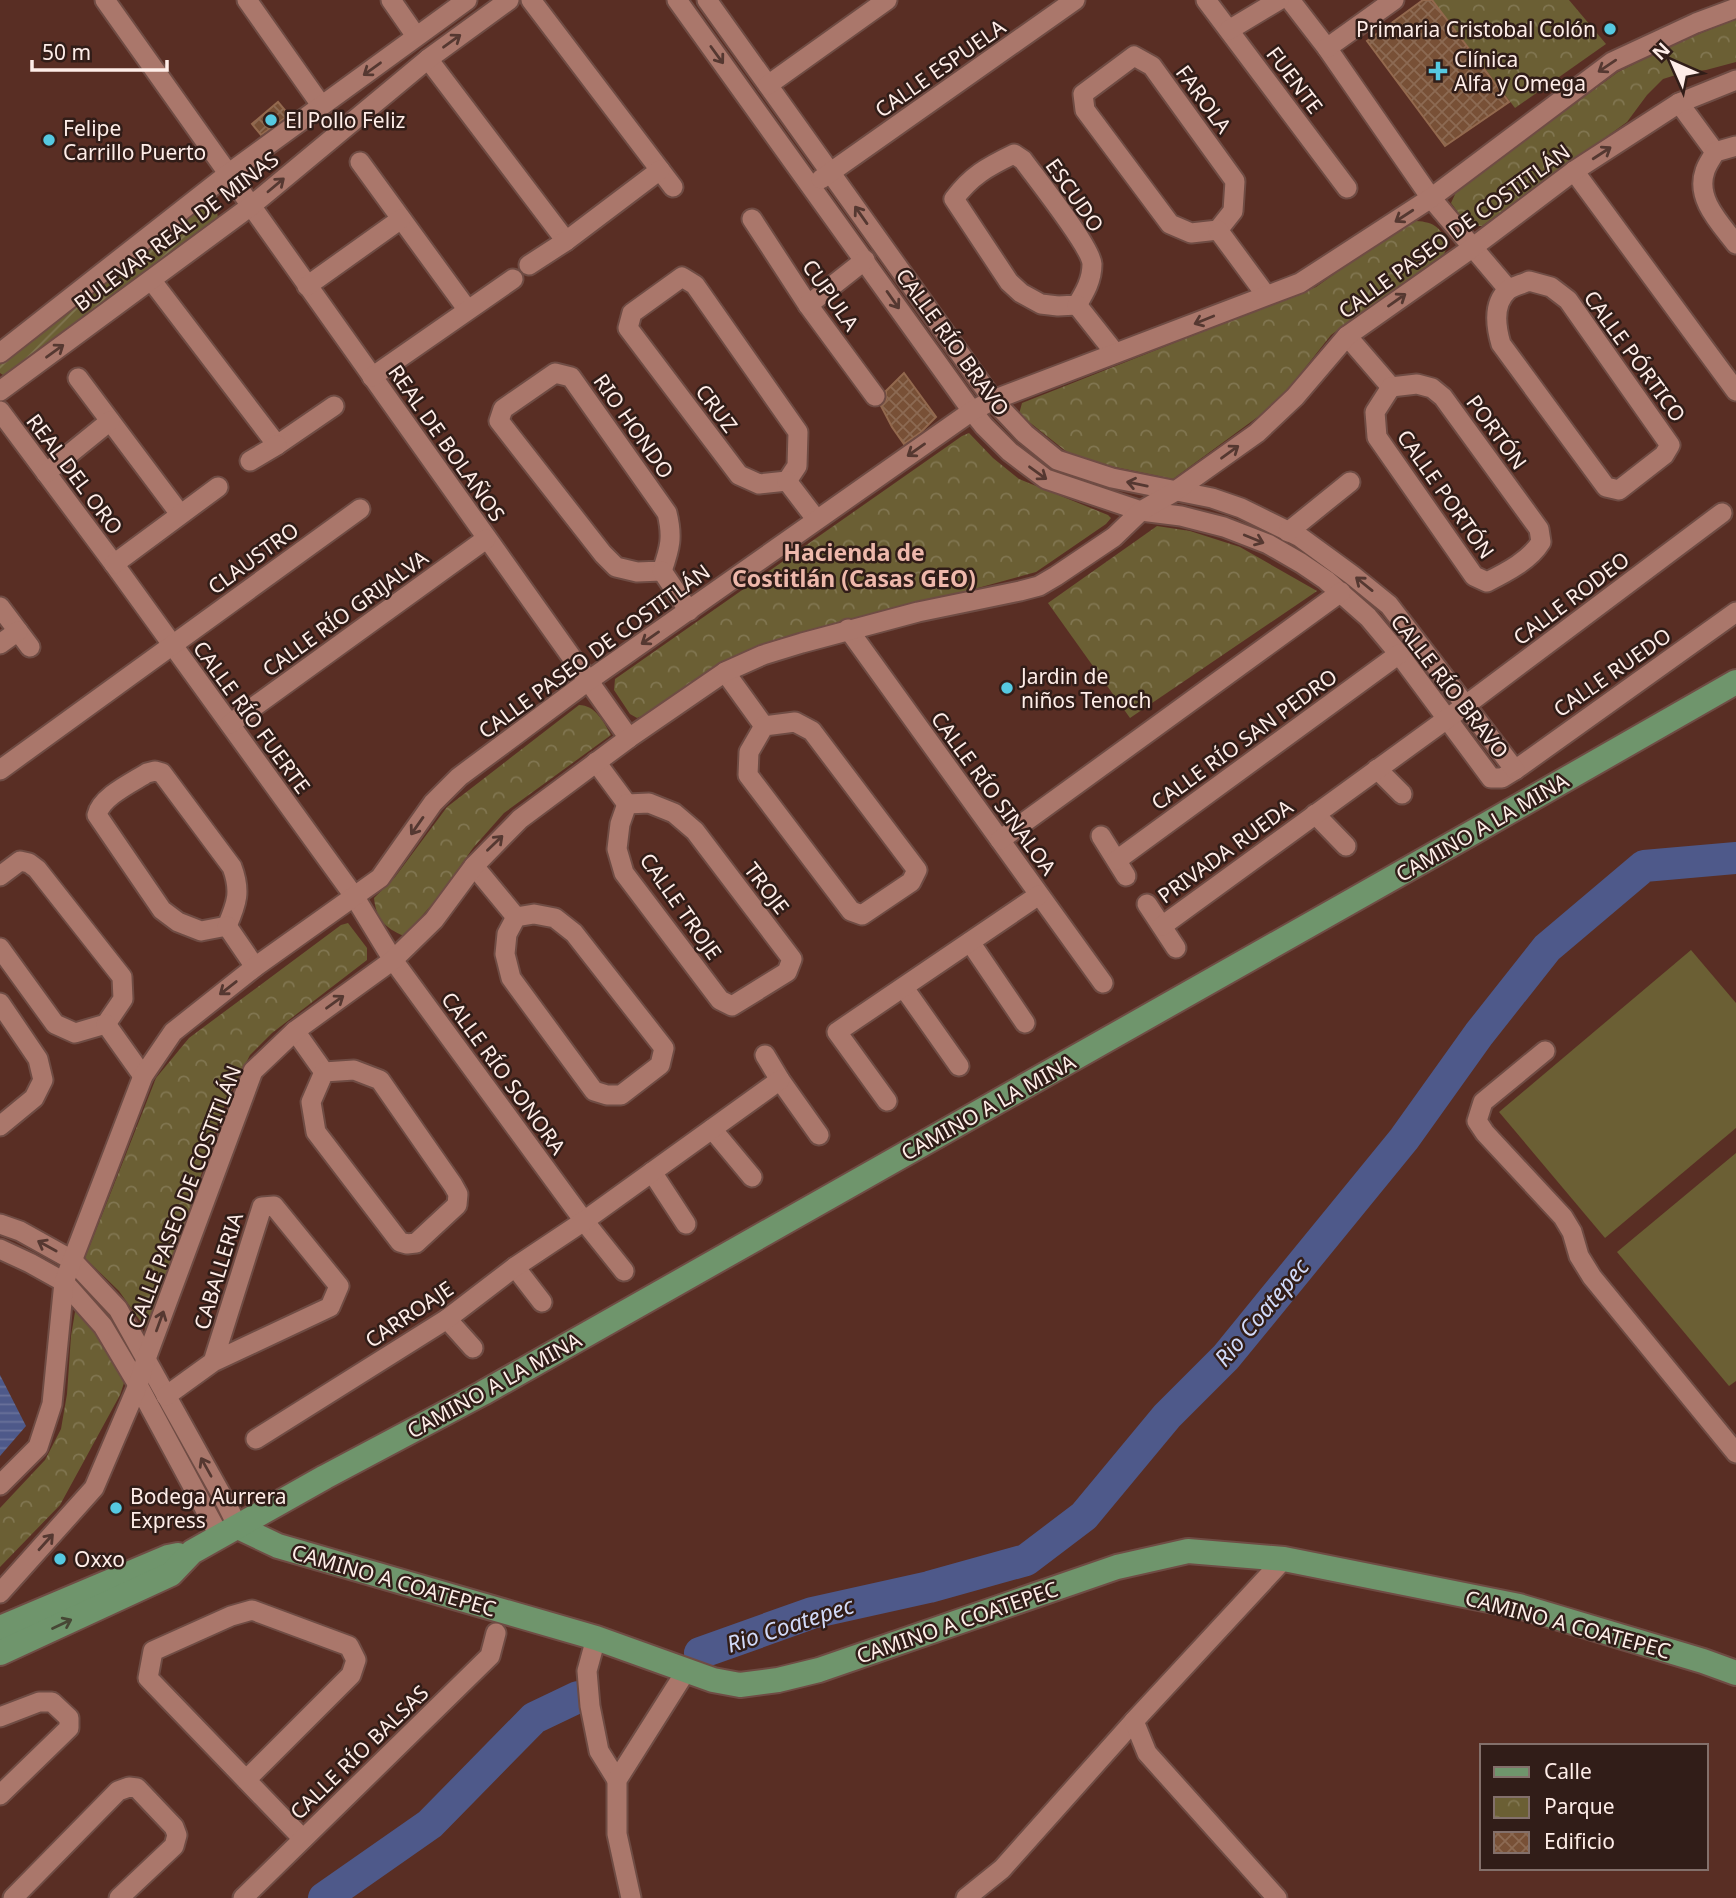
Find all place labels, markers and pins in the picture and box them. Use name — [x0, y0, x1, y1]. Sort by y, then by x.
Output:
place label: Primaria Cristobal Colón — [1356, 15, 1596, 43]
marker: Primaria Cristobal Colón — [1602, 21, 1618, 37]
place label: Clínica Alfa y Omega — [1454, 45, 1586, 97]
marker: Clínica Alfa y Omega — [1428, 61, 1448, 81]
place label: El Pollo Feliz — [285, 106, 406, 134]
marker: El Pollo Feliz — [263, 112, 279, 128]
place label: Felipe Carrillo Puerto — [63, 114, 206, 166]
marker: Felipe Carrillo Puerto — [41, 132, 57, 148]
place label: Jardin de niños Tenoch — [1019, 662, 1151, 714]
marker: Jardin de niños Tenoch — [999, 680, 1015, 696]
place label: Bodega Aurrera Express — [130, 1482, 286, 1534]
marker: Bodega Aurrera Express — [108, 1500, 124, 1516]
place label: Oxxo — [74, 1545, 125, 1573]
marker: Oxxo — [52, 1551, 68, 1567]

